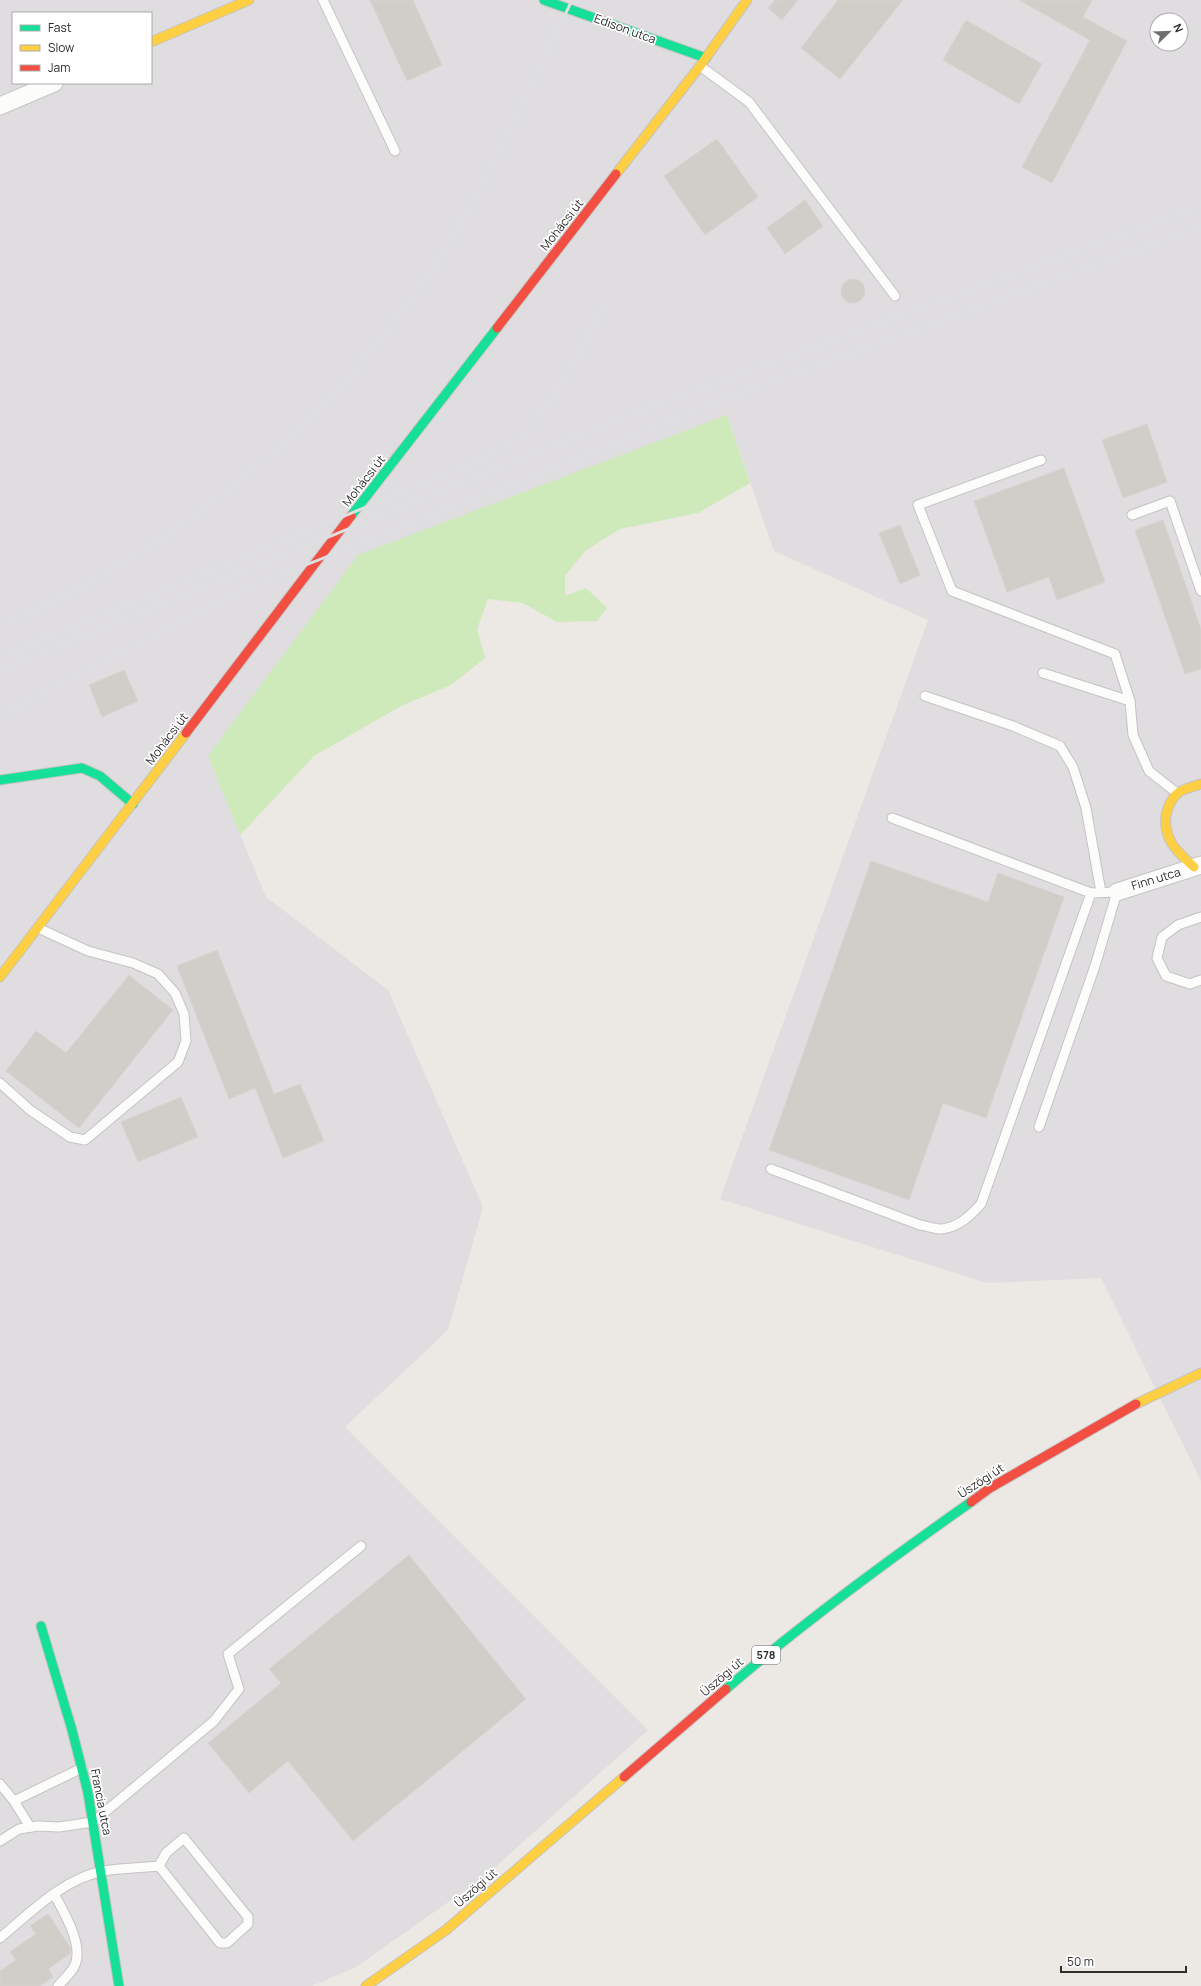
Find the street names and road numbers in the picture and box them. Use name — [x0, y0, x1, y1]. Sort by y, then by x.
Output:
street label: Edison utca — [592, 9, 658, 48]
street label: Mohácsi út — [536, 195, 587, 254]
street label: Mohácsi út — [338, 451, 389, 510]
street label: Mohácsi út — [141, 709, 192, 768]
street label: Finn utca — [1129, 863, 1182, 894]
street label: Üszögi út — [954, 1459, 1007, 1502]
road number: 578 — [752, 1646, 780, 1664]
street label: Üszögi út — [696, 1653, 747, 1700]
street label: Francia utca — [87, 1767, 116, 1837]
street label: Üszögi út — [450, 1864, 501, 1911]

